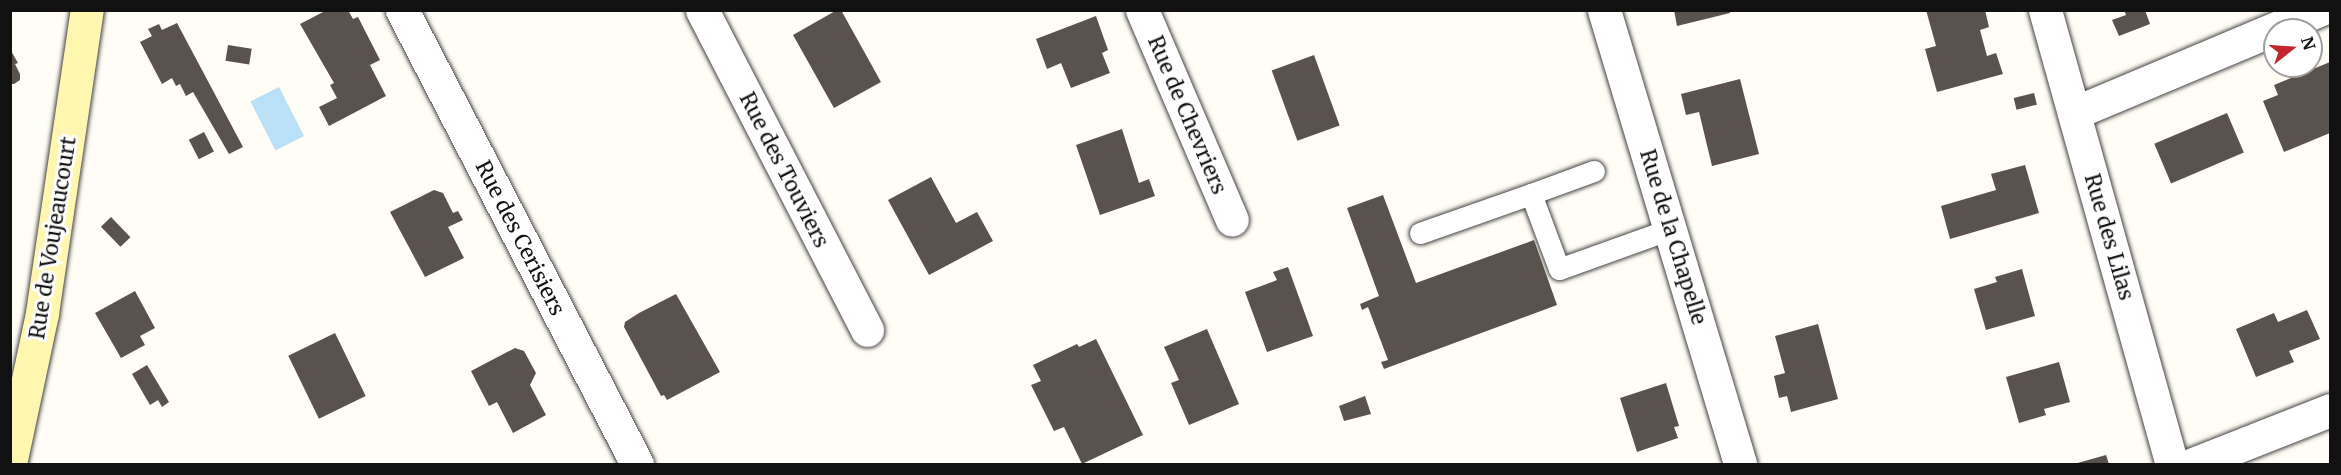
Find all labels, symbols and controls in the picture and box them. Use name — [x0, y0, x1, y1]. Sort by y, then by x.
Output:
north arrow — [2263, 18, 2323, 78]
street label: Rue de Chevriers — [1142, 32, 1232, 198]
text: N — [2297, 34, 2320, 52]
street label: Rue des Touviers — [734, 88, 834, 252]
street label: Rue de Voujeaucourt — [25, 135, 81, 341]
street label: Rue de la Chapelle — [1634, 146, 1712, 328]
street label: Rue des Cerisiers — [470, 156, 570, 320]
street label: Rue des Lilas — [2079, 171, 2139, 303]

